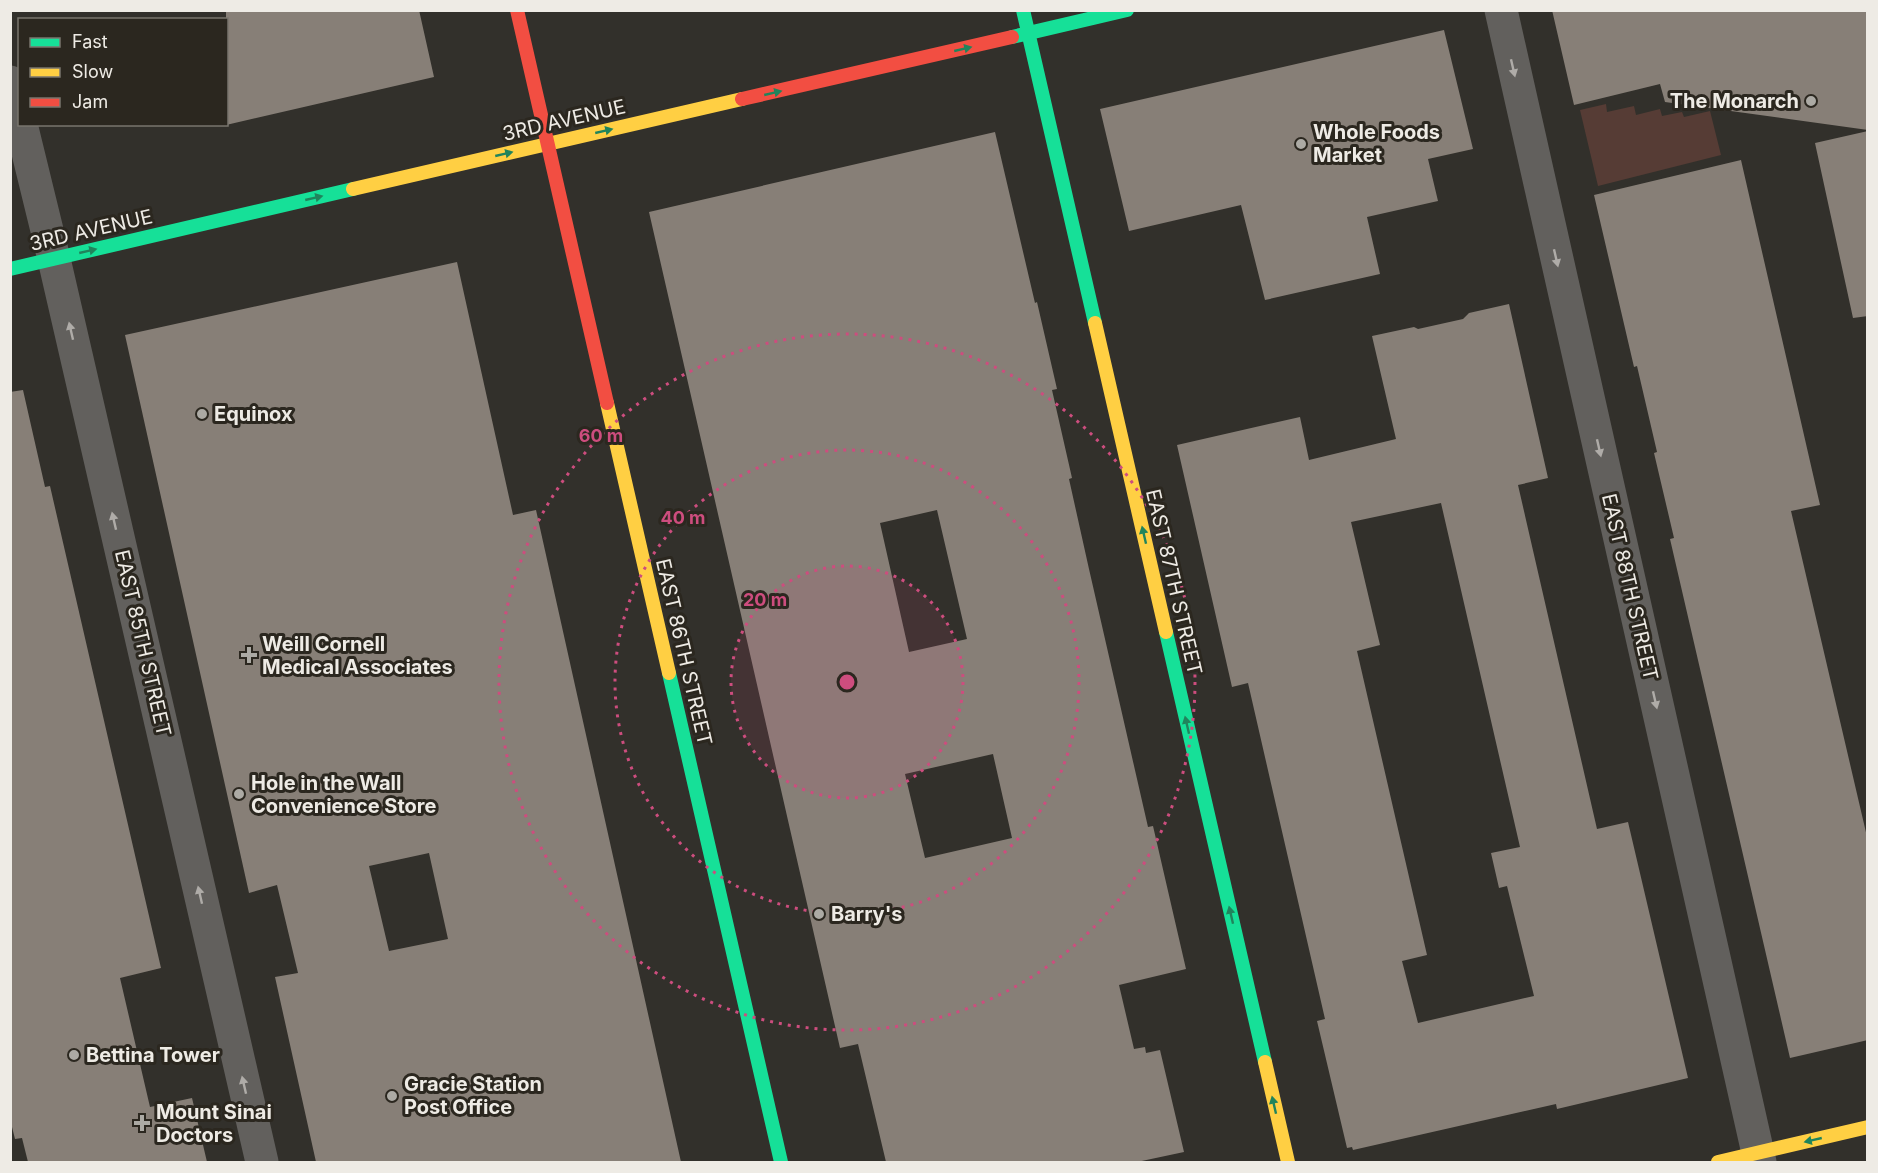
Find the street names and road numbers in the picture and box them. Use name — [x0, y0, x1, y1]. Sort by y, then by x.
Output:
street label: 3RD AVENUE — [500, 94, 628, 146]
street label: 3RD AVENUE — [27, 204, 155, 256]
street label: EAST 87TH STREET — [1141, 487, 1207, 677]
street label: EAST 88TH STREET — [1597, 491, 1663, 683]
street label: EAST 85TH STREET — [110, 547, 176, 739]
street label: EAST 86TH STREET — [651, 556, 717, 748]

